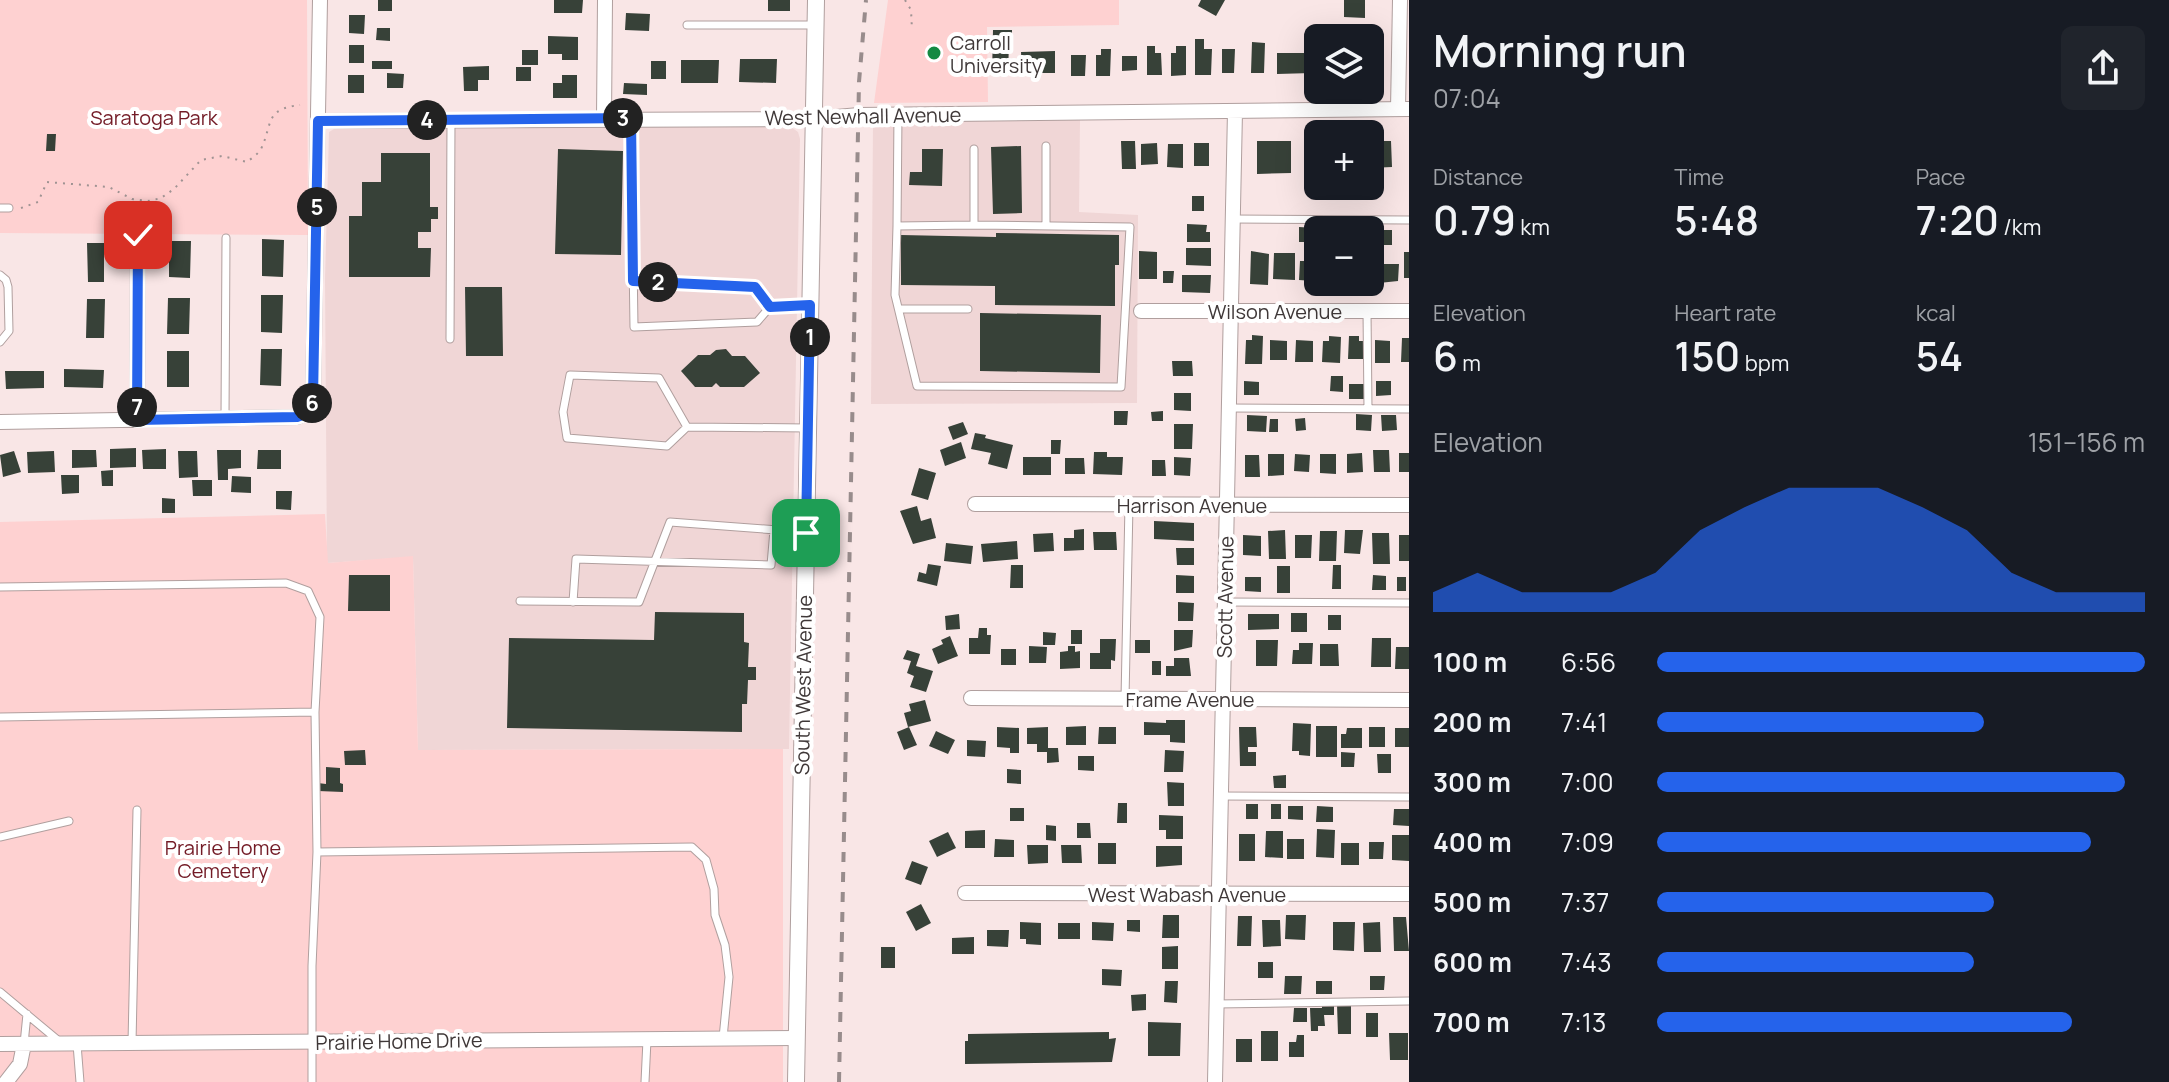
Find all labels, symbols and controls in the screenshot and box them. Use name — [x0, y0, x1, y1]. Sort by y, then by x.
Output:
text: Morning run — [1433, 20, 1687, 80]
map controls — [1304, 24, 1384, 296]
button: layers — [1304, 24, 1384, 104]
button: share — [2061, 26, 2145, 110]
place label: Carroll University — [950, 29, 1043, 79]
marker: Carroll University — [925, 44, 943, 62]
text: 07:04 — [1433, 80, 1501, 116]
pin: 3 — [603, 98, 643, 138]
pin: 4 — [407, 100, 447, 140]
street label: West Newhall Avenue — [764, 101, 962, 131]
text: 3 — [617, 103, 629, 133]
park label: Saratoga Park — [90, 104, 219, 131]
text: 4 — [420, 105, 434, 135]
button: + — [1304, 120, 1384, 200]
text: Distance — [1433, 162, 1523, 192]
text: Time — [1674, 162, 1724, 192]
text: Pace — [1916, 162, 1965, 192]
pin: 5 — [297, 187, 337, 227]
text: 5 — [311, 192, 323, 222]
text: 0.79 — [1433, 192, 1516, 247]
text: 5:48 — [1674, 192, 1759, 247]
text: 7:20 — [1916, 192, 1999, 247]
pin — [104, 201, 172, 269]
text: km — [1516, 212, 1550, 242]
text: /km — [1999, 212, 2041, 242]
icon: check — [116, 213, 160, 257]
button: − — [1304, 216, 1384, 296]
pin: 2 — [638, 262, 678, 302]
text: 2 — [651, 267, 665, 297]
street label: Wilson Avenue — [1208, 298, 1342, 325]
text: Elevation — [1433, 298, 1526, 328]
text: Heart rate — [1674, 298, 1776, 328]
text: kcal — [1916, 298, 1956, 328]
pin: 1 — [790, 317, 830, 357]
text: 1 — [805, 322, 815, 352]
text: 6 — [1433, 328, 1458, 383]
text: 150 — [1674, 328, 1740, 383]
text: 54 — [1916, 328, 1963, 383]
text: m — [1458, 348, 1481, 378]
text: bpm — [1740, 348, 1789, 378]
pin: 6 — [292, 383, 332, 423]
pin: 7 — [117, 387, 157, 427]
text: 6 — [305, 388, 319, 418]
text: 7 — [131, 392, 143, 422]
text: Elevation — [1433, 424, 1543, 460]
text: 151–156 m — [2028, 424, 2145, 460]
street label: Harrison Avenue — [1117, 492, 1267, 519]
pin — [772, 499, 840, 567]
icon: arrive — [784, 511, 828, 555]
street label: Scott Avenue — [1210, 536, 1240, 658]
street label: South West Avenue — [788, 595, 818, 775]
text: 100 m — [1433, 644, 1507, 680]
text: 6:56 — [1561, 644, 1616, 680]
street label: Frame Avenue — [1125, 686, 1255, 713]
text: 200 m — [1433, 704, 1511, 740]
text: 7:41 — [1561, 704, 1607, 740]
text: 300 m — [1433, 764, 1511, 800]
text: 7:00 — [1561, 764, 1614, 800]
text: 400 m — [1433, 824, 1512, 860]
text: 7:09 — [1561, 824, 1614, 860]
park label: Prairie Home Cemetery — [165, 834, 281, 884]
street label: West Wabash Avenue — [1088, 881, 1286, 908]
text: 500 m — [1433, 884, 1511, 920]
text: 7:37 — [1561, 884, 1609, 920]
text: 600 m — [1433, 944, 1512, 980]
text: 7:43 — [1561, 944, 1612, 980]
text: 700 m — [1433, 1004, 1510, 1040]
text: 7:13 — [1561, 1004, 1606, 1040]
street label: Prairie Home Drive — [315, 1026, 483, 1056]

